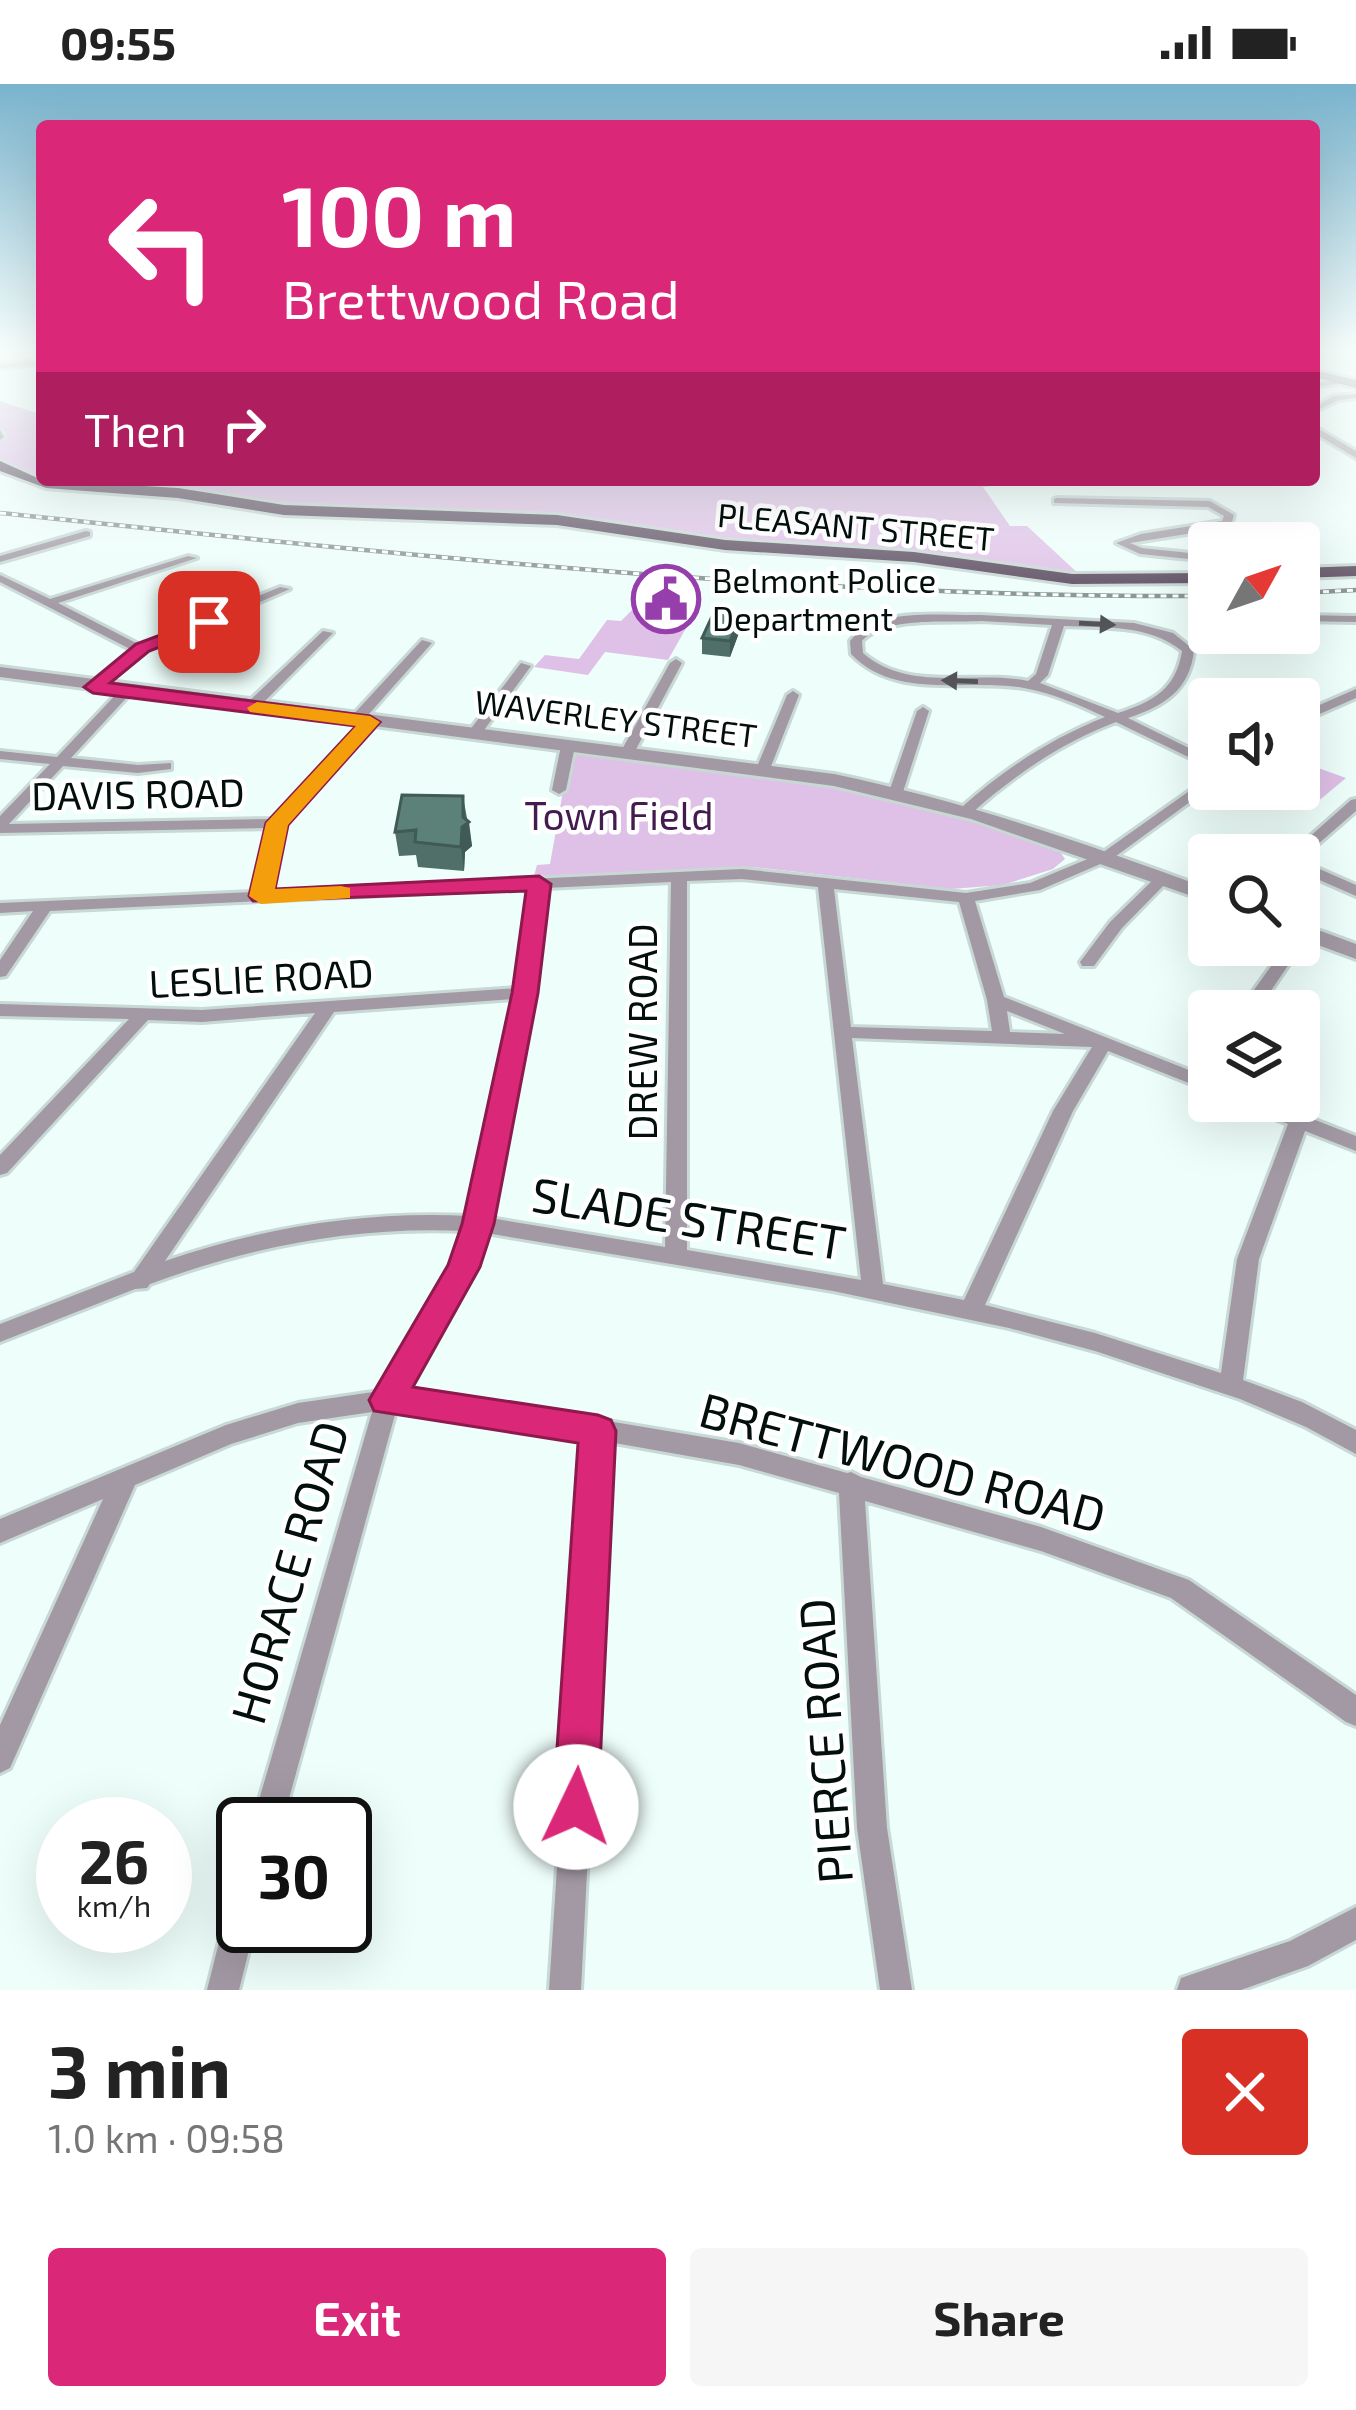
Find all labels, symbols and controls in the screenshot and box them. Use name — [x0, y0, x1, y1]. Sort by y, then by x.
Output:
text: 09:55 — [60, 15, 176, 69]
text: 100 m — [282, 163, 516, 264]
icon: left — [84, 168, 240, 324]
text: Brettwood Road — [282, 265, 680, 330]
icon: right — [211, 396, 277, 462]
text: Then — [84, 402, 187, 456]
street label: PLEASANT STREET — [716, 494, 996, 558]
north arrow — [1188, 522, 1320, 654]
map controls — [1188, 522, 1320, 1122]
place label: Belmont Police Department — [712, 560, 936, 638]
public building icon: Belmont Police Department — [631, 564, 701, 634]
pin — [158, 571, 260, 673]
icon: arrive — [176, 589, 242, 655]
one-way arrow — [1079, 615, 1117, 634]
one-way arrow — [940, 671, 978, 690]
button: sound — [1188, 678, 1320, 810]
street label: WAVERLEY STREET — [473, 681, 759, 755]
street label: DAVIS ROAD — [31, 768, 245, 818]
park label: Town Field — [524, 791, 714, 838]
button: search — [1188, 834, 1320, 966]
street label: DREW ROAD — [618, 923, 665, 1141]
street label: LESLIE ROAD — [148, 948, 374, 1006]
button: layers — [1188, 990, 1320, 1122]
street label: SLADE STREET — [528, 1164, 850, 1270]
street label: BRETTWOOD ROAD — [694, 1379, 1112, 1543]
street label: HORACE ROAD — [217, 1414, 359, 1730]
street label: PIERCE ROAD — [785, 1596, 863, 1886]
position arrow — [513, 1744, 639, 1870]
speed limit sign: 30 — [216, 1797, 372, 1953]
text: 26 — [79, 1824, 149, 1896]
text: km/h — [77, 1887, 151, 1923]
text: 3 min — [48, 2026, 231, 2112]
button: close — [1182, 2029, 1308, 2155]
text: 1.0 km · 09:58 — [48, 2114, 285, 2161]
button: Exit — [48, 2248, 666, 2386]
button: Share — [690, 2248, 1308, 2386]

